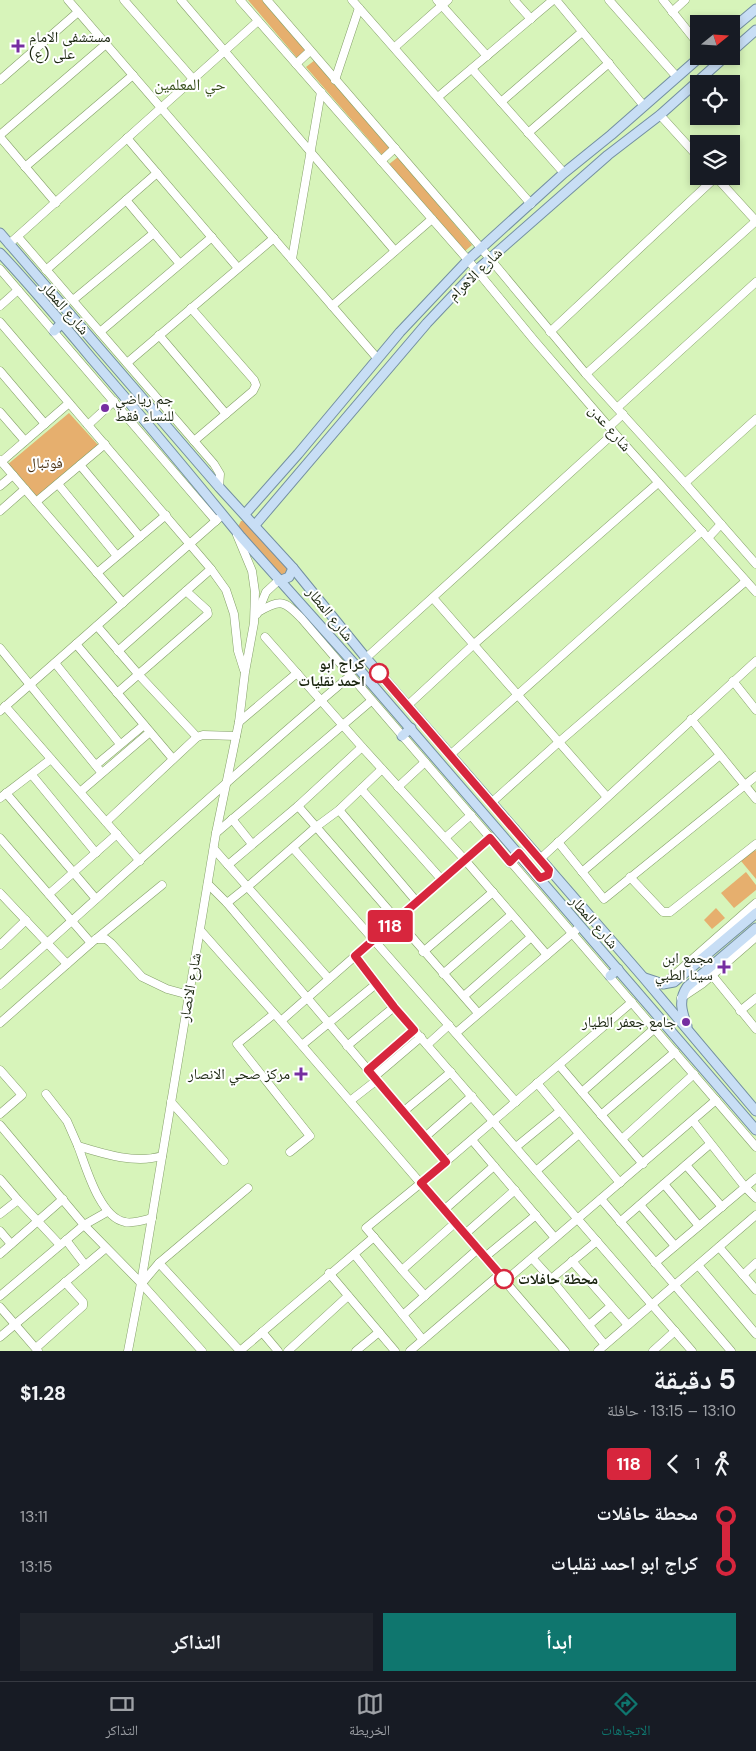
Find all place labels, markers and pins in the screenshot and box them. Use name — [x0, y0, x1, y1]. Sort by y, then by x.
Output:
place label: مستشفی الامام علی (ع) — [29, 27, 111, 64]
marker: مستشفی الامام علی (ع) — [11, 39, 25, 53]
place label: جم رياضي للنساء فقط — [115, 389, 174, 426]
marker: جم رياضي للنساء فقط — [99, 402, 111, 414]
place label: كراج ابو احمد نقليات — [298, 654, 365, 691]
marker: كراج ابو احمد نقليات — [369, 663, 389, 683]
place label: مجمع ابن سينا الطبي — [655, 948, 713, 987]
marker: مجمع ابن سينا الطبي — [717, 960, 731, 974]
place label: جامع جعفر الطيار — [581, 1012, 676, 1032]
marker: جامع جعفر الطيار — [680, 1016, 692, 1028]
place label: مركز صحي الانصار — [187, 1064, 290, 1086]
marker: مركز صحي الانصار — [294, 1067, 308, 1081]
marker: محطة حافلات — [494, 1269, 514, 1289]
place label: محطة حافلات — [518, 1269, 598, 1289]

